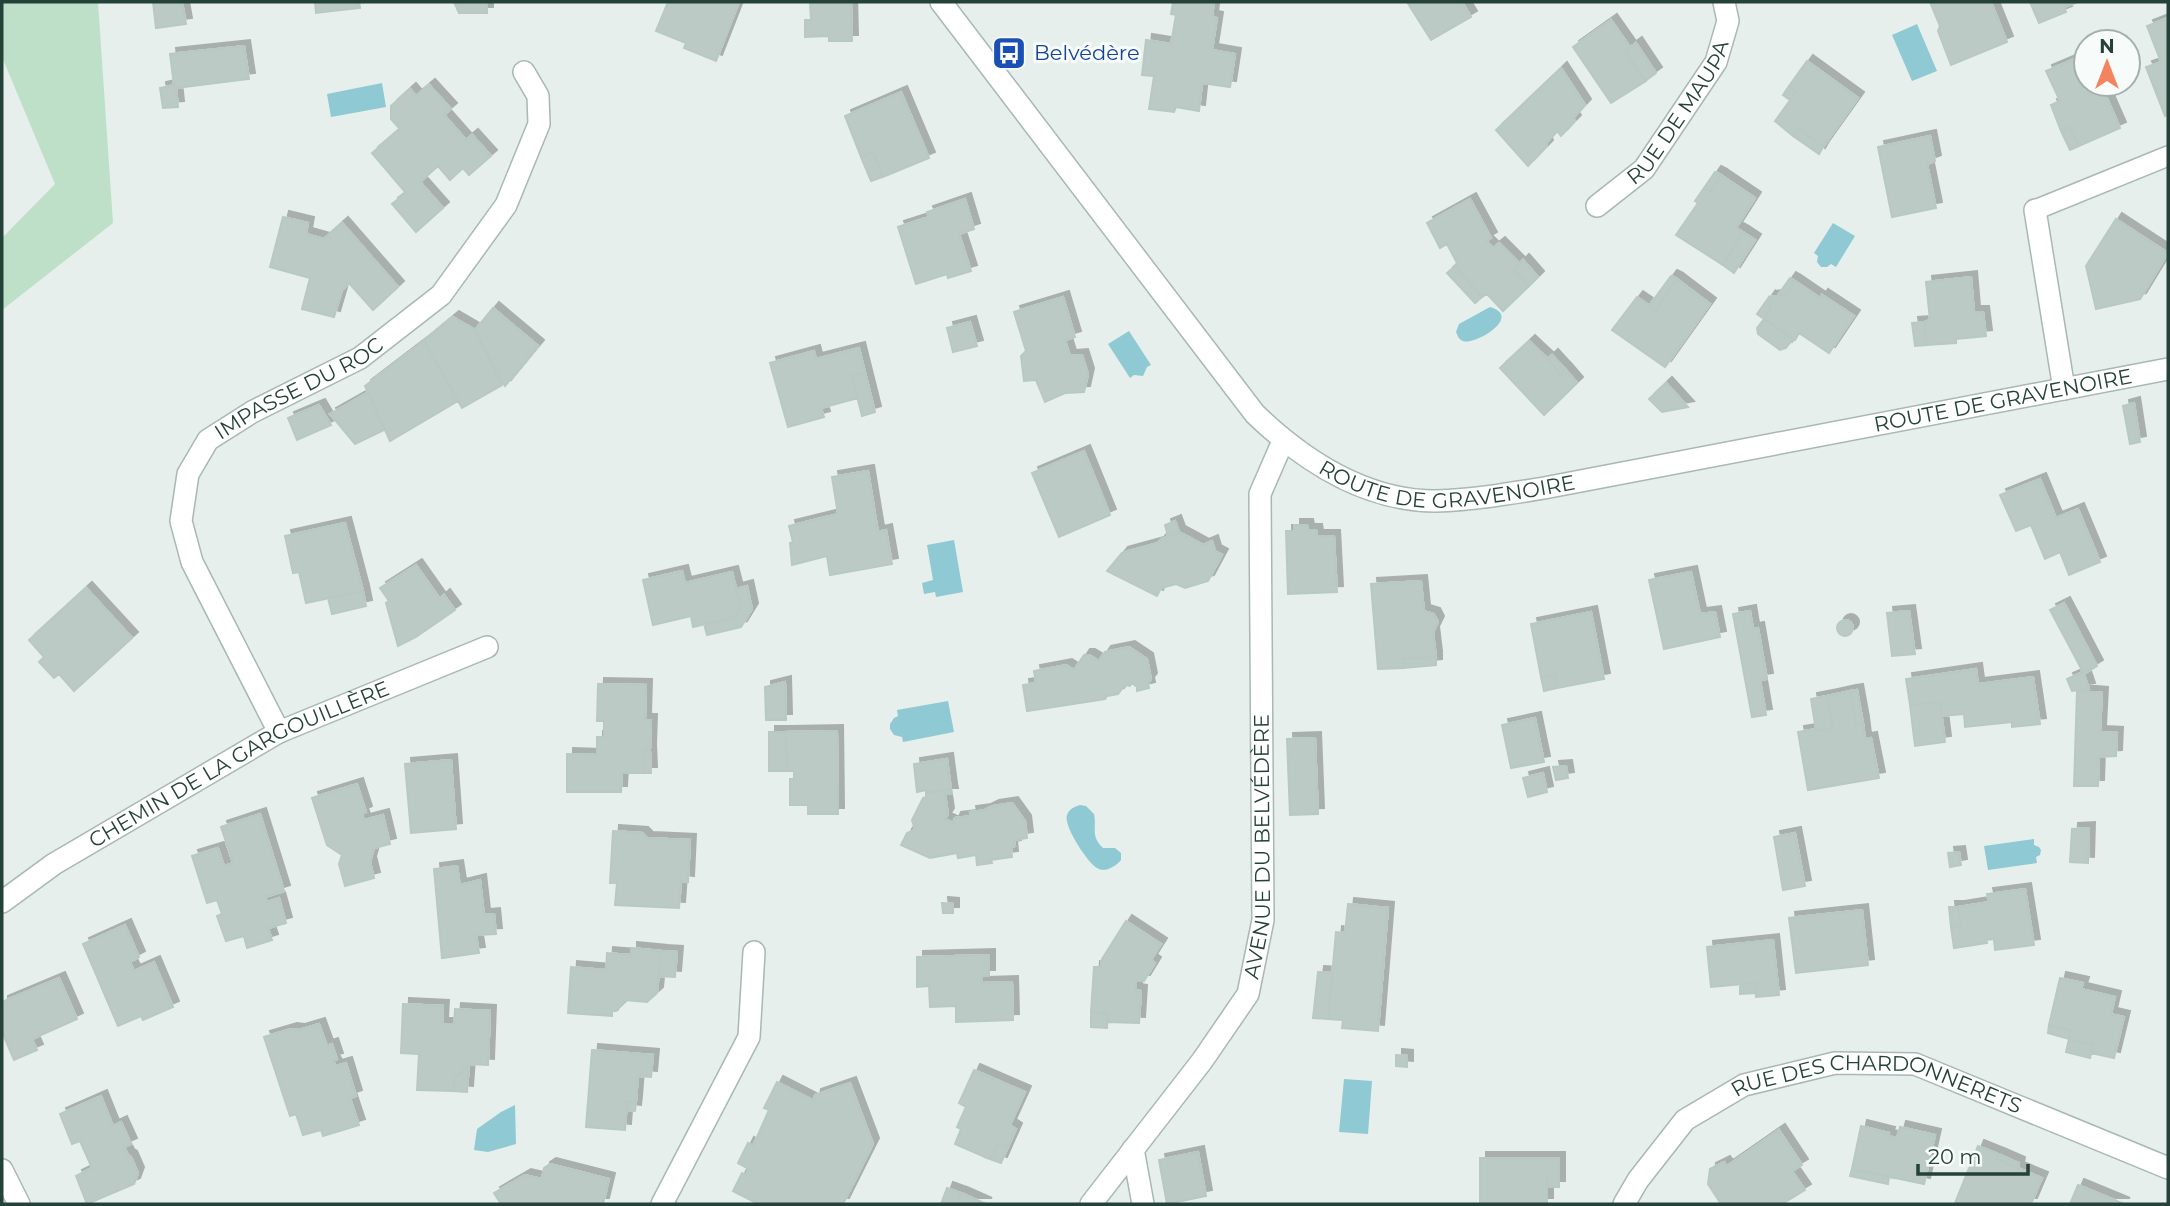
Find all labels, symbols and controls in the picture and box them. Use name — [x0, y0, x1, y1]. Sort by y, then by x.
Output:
north arrow — [2072, 28, 2142, 98]
bus stop icon: Belvédère — [990, 34, 1028, 72]
text: N — [2099, 35, 2115, 58]
street label: RUE DE MAUPA — [1622, 37, 1734, 190]
place label: Belvédère — [1034, 40, 1140, 65]
street label: IMPASSE DU ROC — [210, 332, 388, 444]
street label: ROUTE DE GRAVENOIRE — [1872, 363, 2134, 437]
street label: ROUTE DE GRAVENOIRE — [1315, 455, 1577, 513]
street label: CHEMIN DE LA GARGOUILLÈRE — [84, 675, 393, 853]
street label: AVENUE DU BELVÉDÈRE — [1238, 714, 1275, 981]
street label: RUE DES CHARDONNERETS — [1726, 1050, 2025, 1118]
scale bar — [1918, 1132, 2028, 1176]
text: 20 m — [1928, 1144, 1982, 1169]

